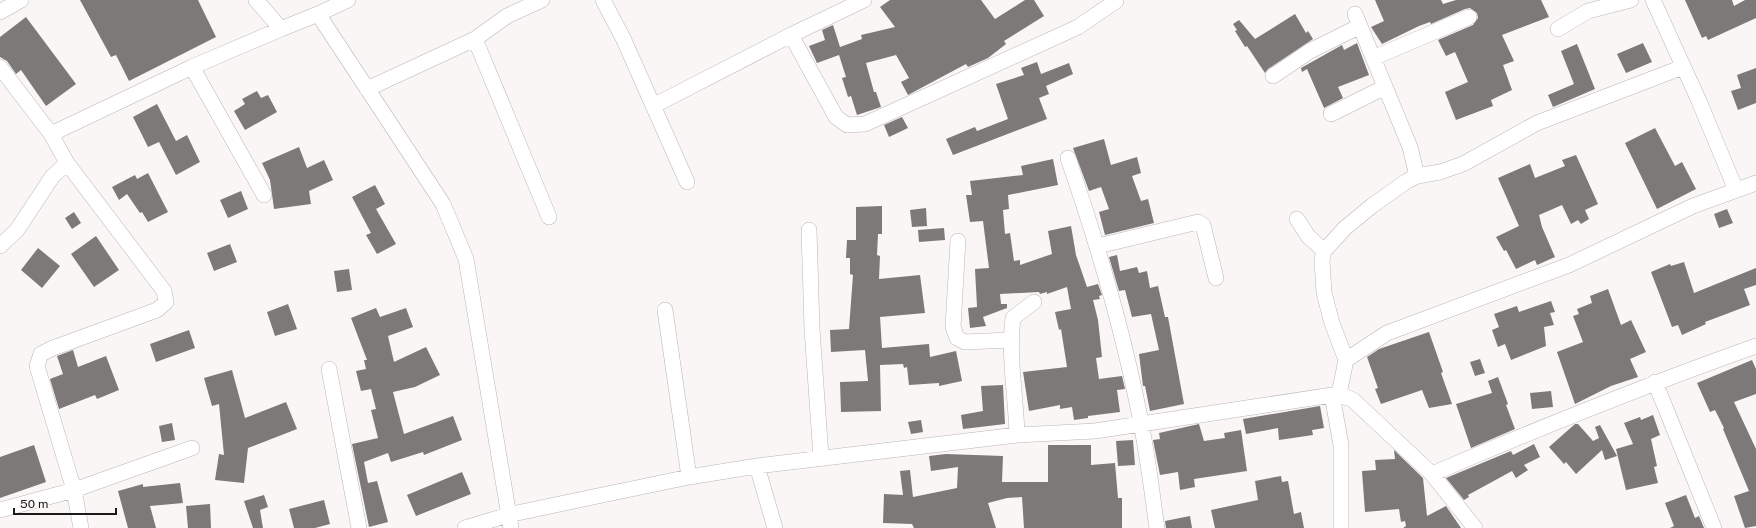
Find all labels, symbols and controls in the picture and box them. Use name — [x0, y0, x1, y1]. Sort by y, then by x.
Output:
scale bar — [14, 490, 116, 516]
text: 50 m — [20, 497, 48, 511]

